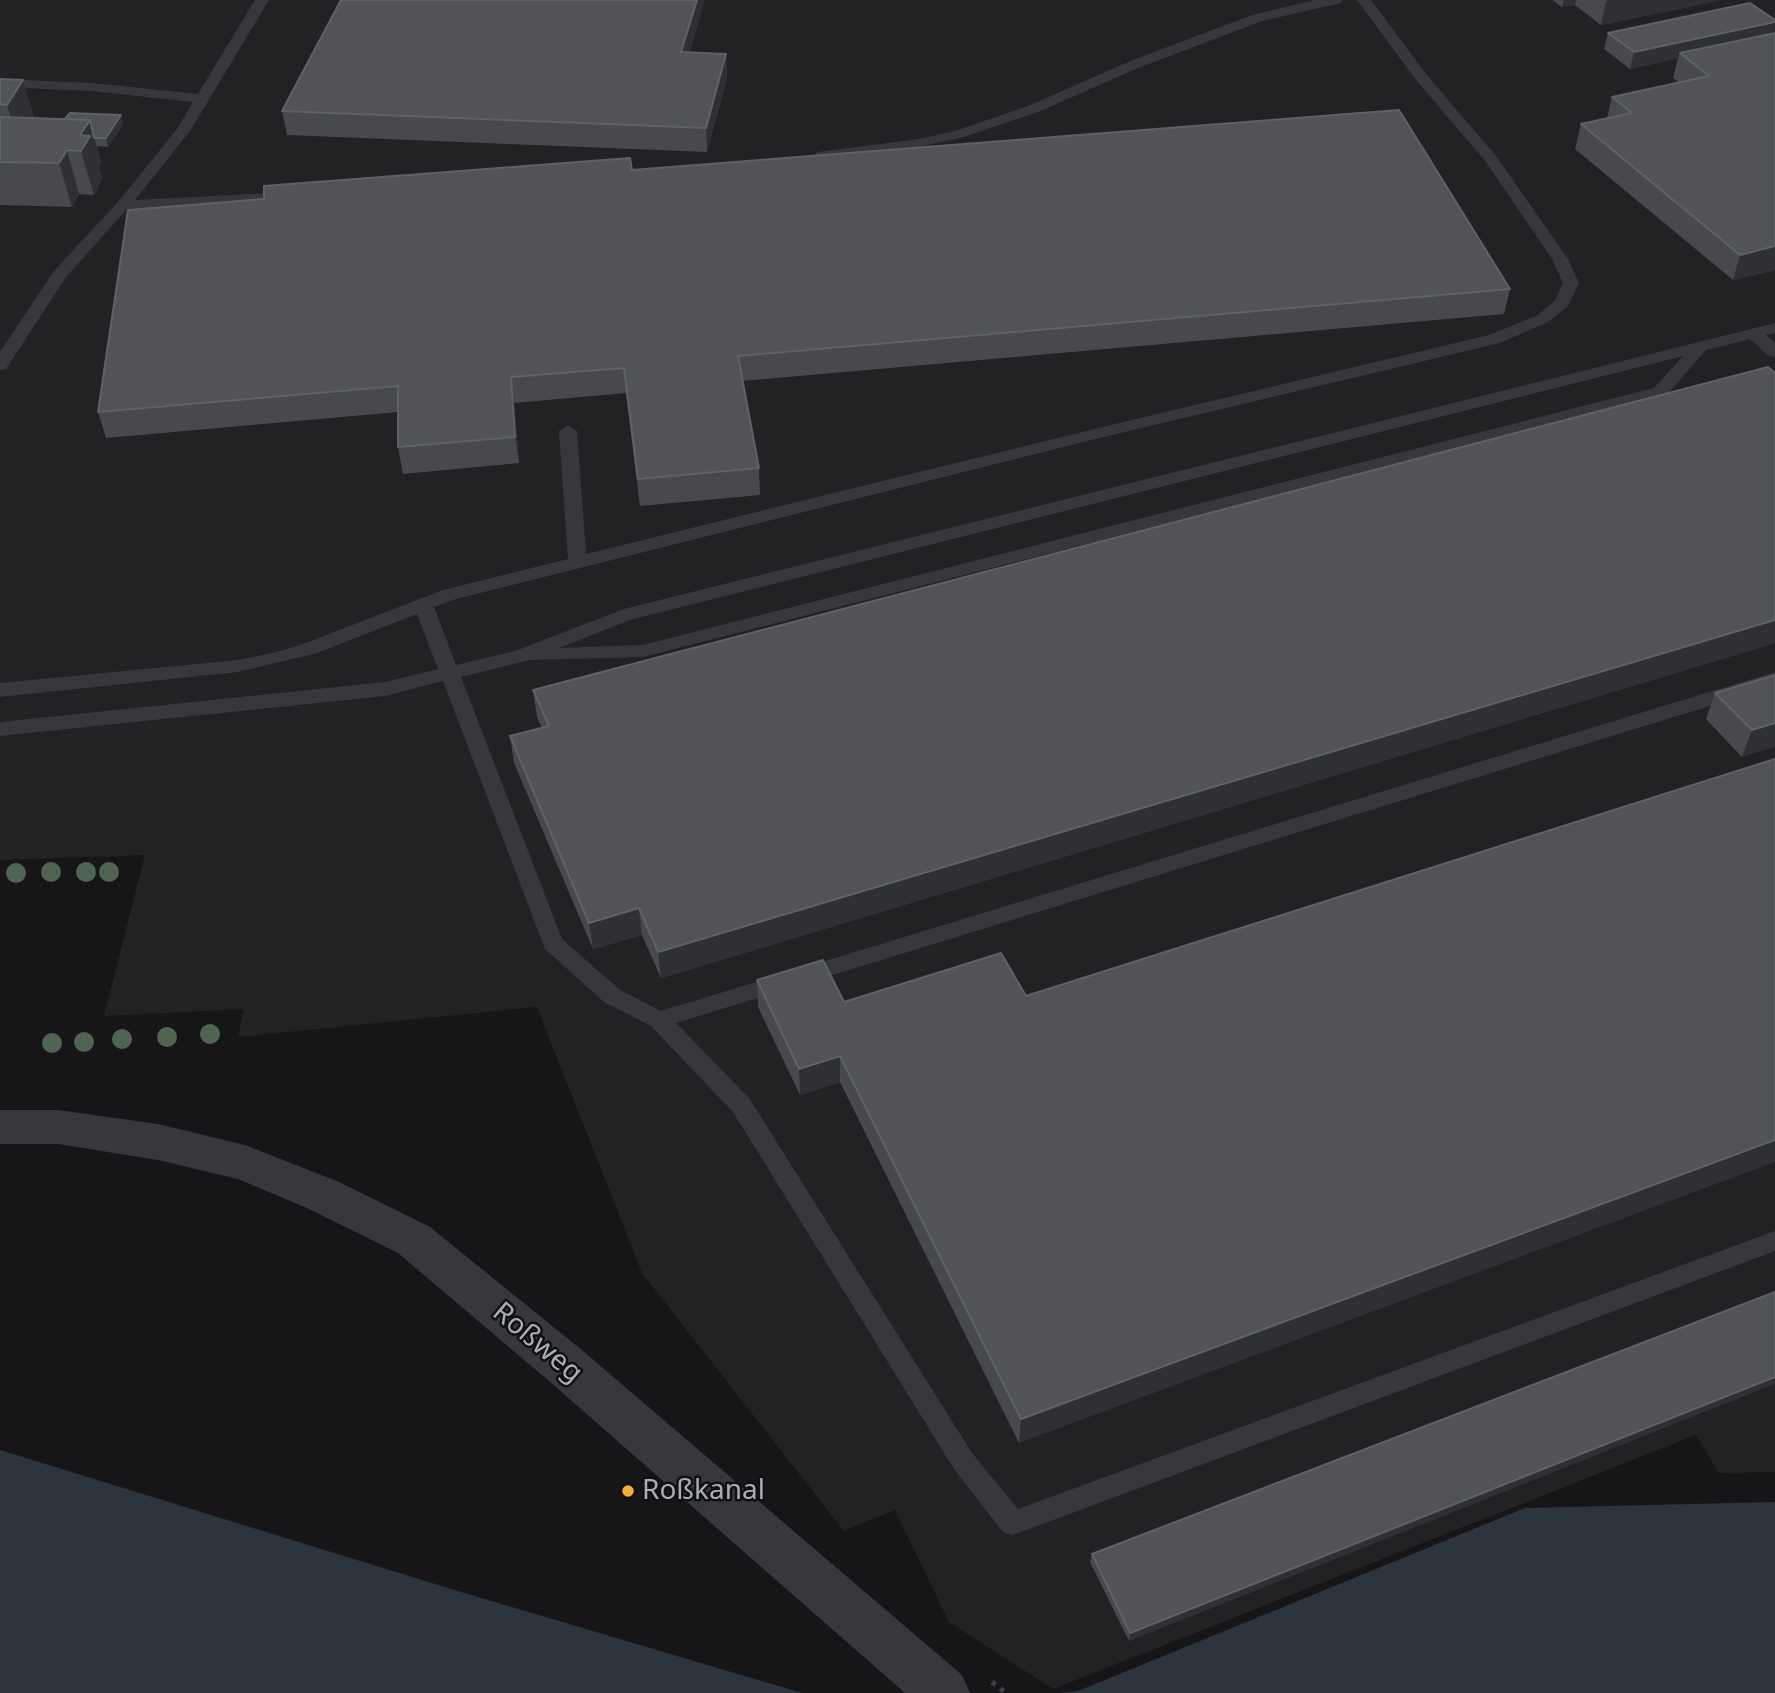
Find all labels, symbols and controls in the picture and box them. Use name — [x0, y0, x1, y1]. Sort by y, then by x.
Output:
street label: Roßweg — [485, 1296, 589, 1390]
place label: Roßkanal — [642, 1474, 765, 1508]
marker: Roßkanal — [620, 1483, 636, 1499]

